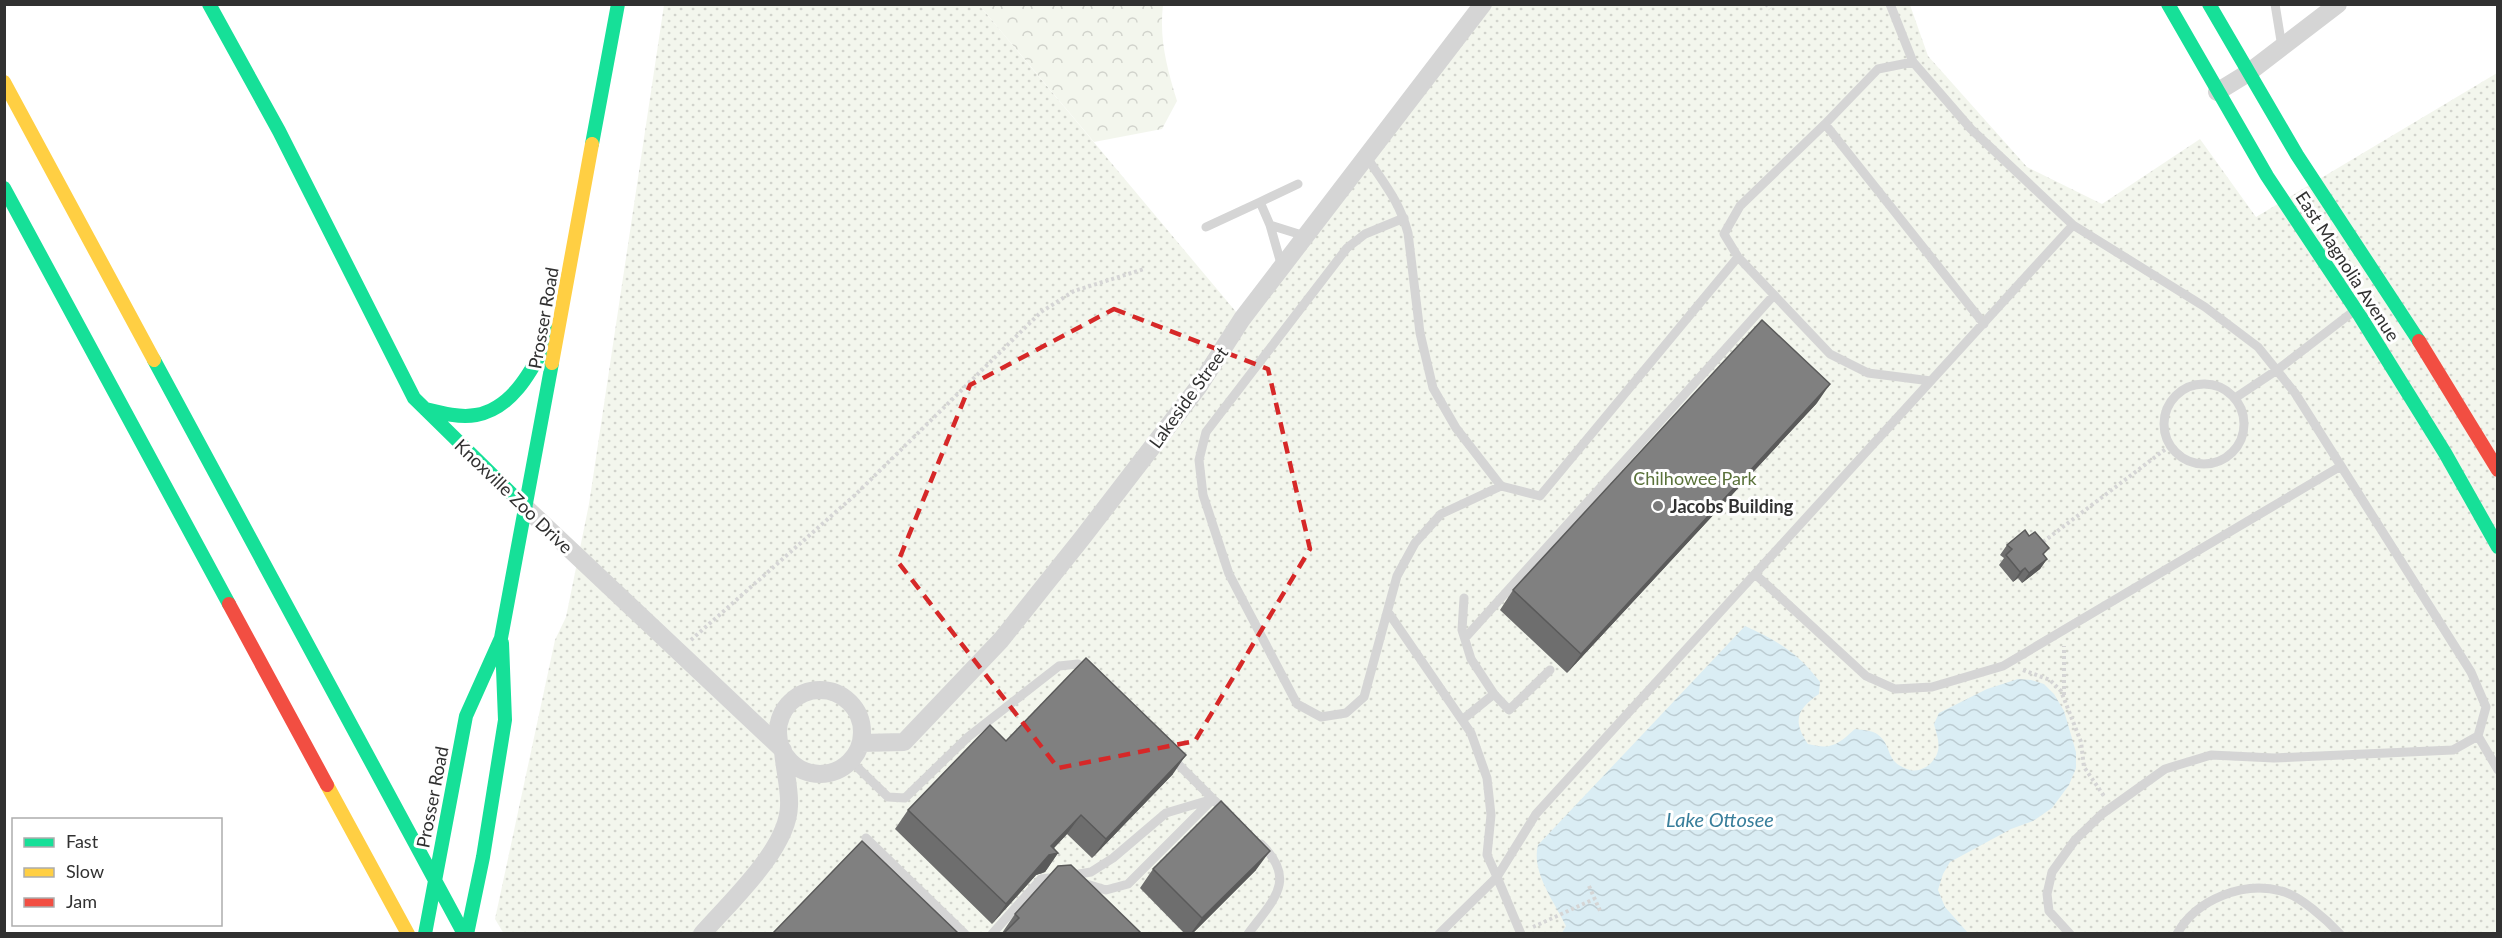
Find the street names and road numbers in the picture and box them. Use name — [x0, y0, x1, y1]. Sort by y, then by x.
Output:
street label: East Magnolia Avenue — [2291, 187, 2405, 345]
street label: Prosser Road — [523, 265, 563, 371]
street label: Lakeside Street — [1144, 342, 1232, 452]
street label: Knoxville Zoo Drive — [451, 434, 577, 558]
street label: Prosser Road — [411, 744, 453, 850]

